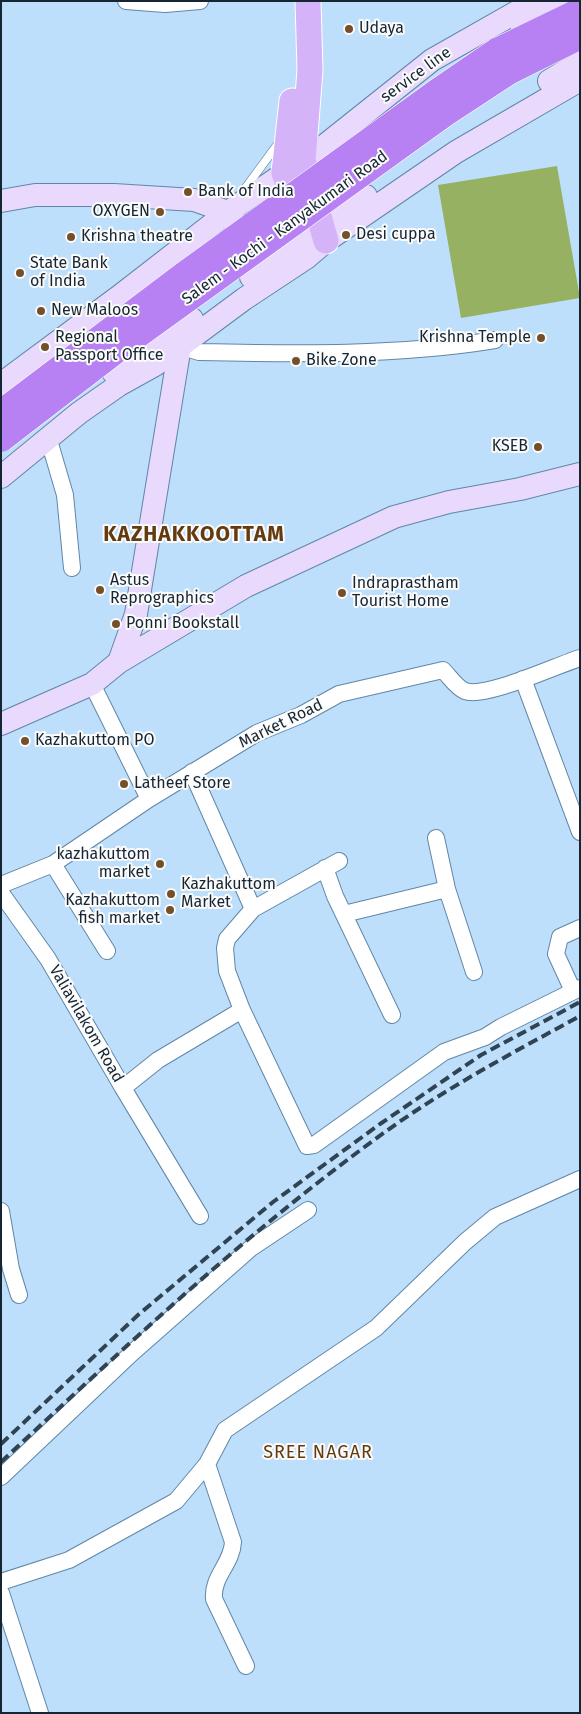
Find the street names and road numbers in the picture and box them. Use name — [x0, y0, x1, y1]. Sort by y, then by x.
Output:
street label: service line — [377, 43, 455, 107]
street label: Salem - Kochi - Kanyakumari Road — [178, 147, 392, 309]
street label: Market Road — [236, 695, 326, 753]
street label: Valiavilakom Road — [45, 962, 127, 1086]

